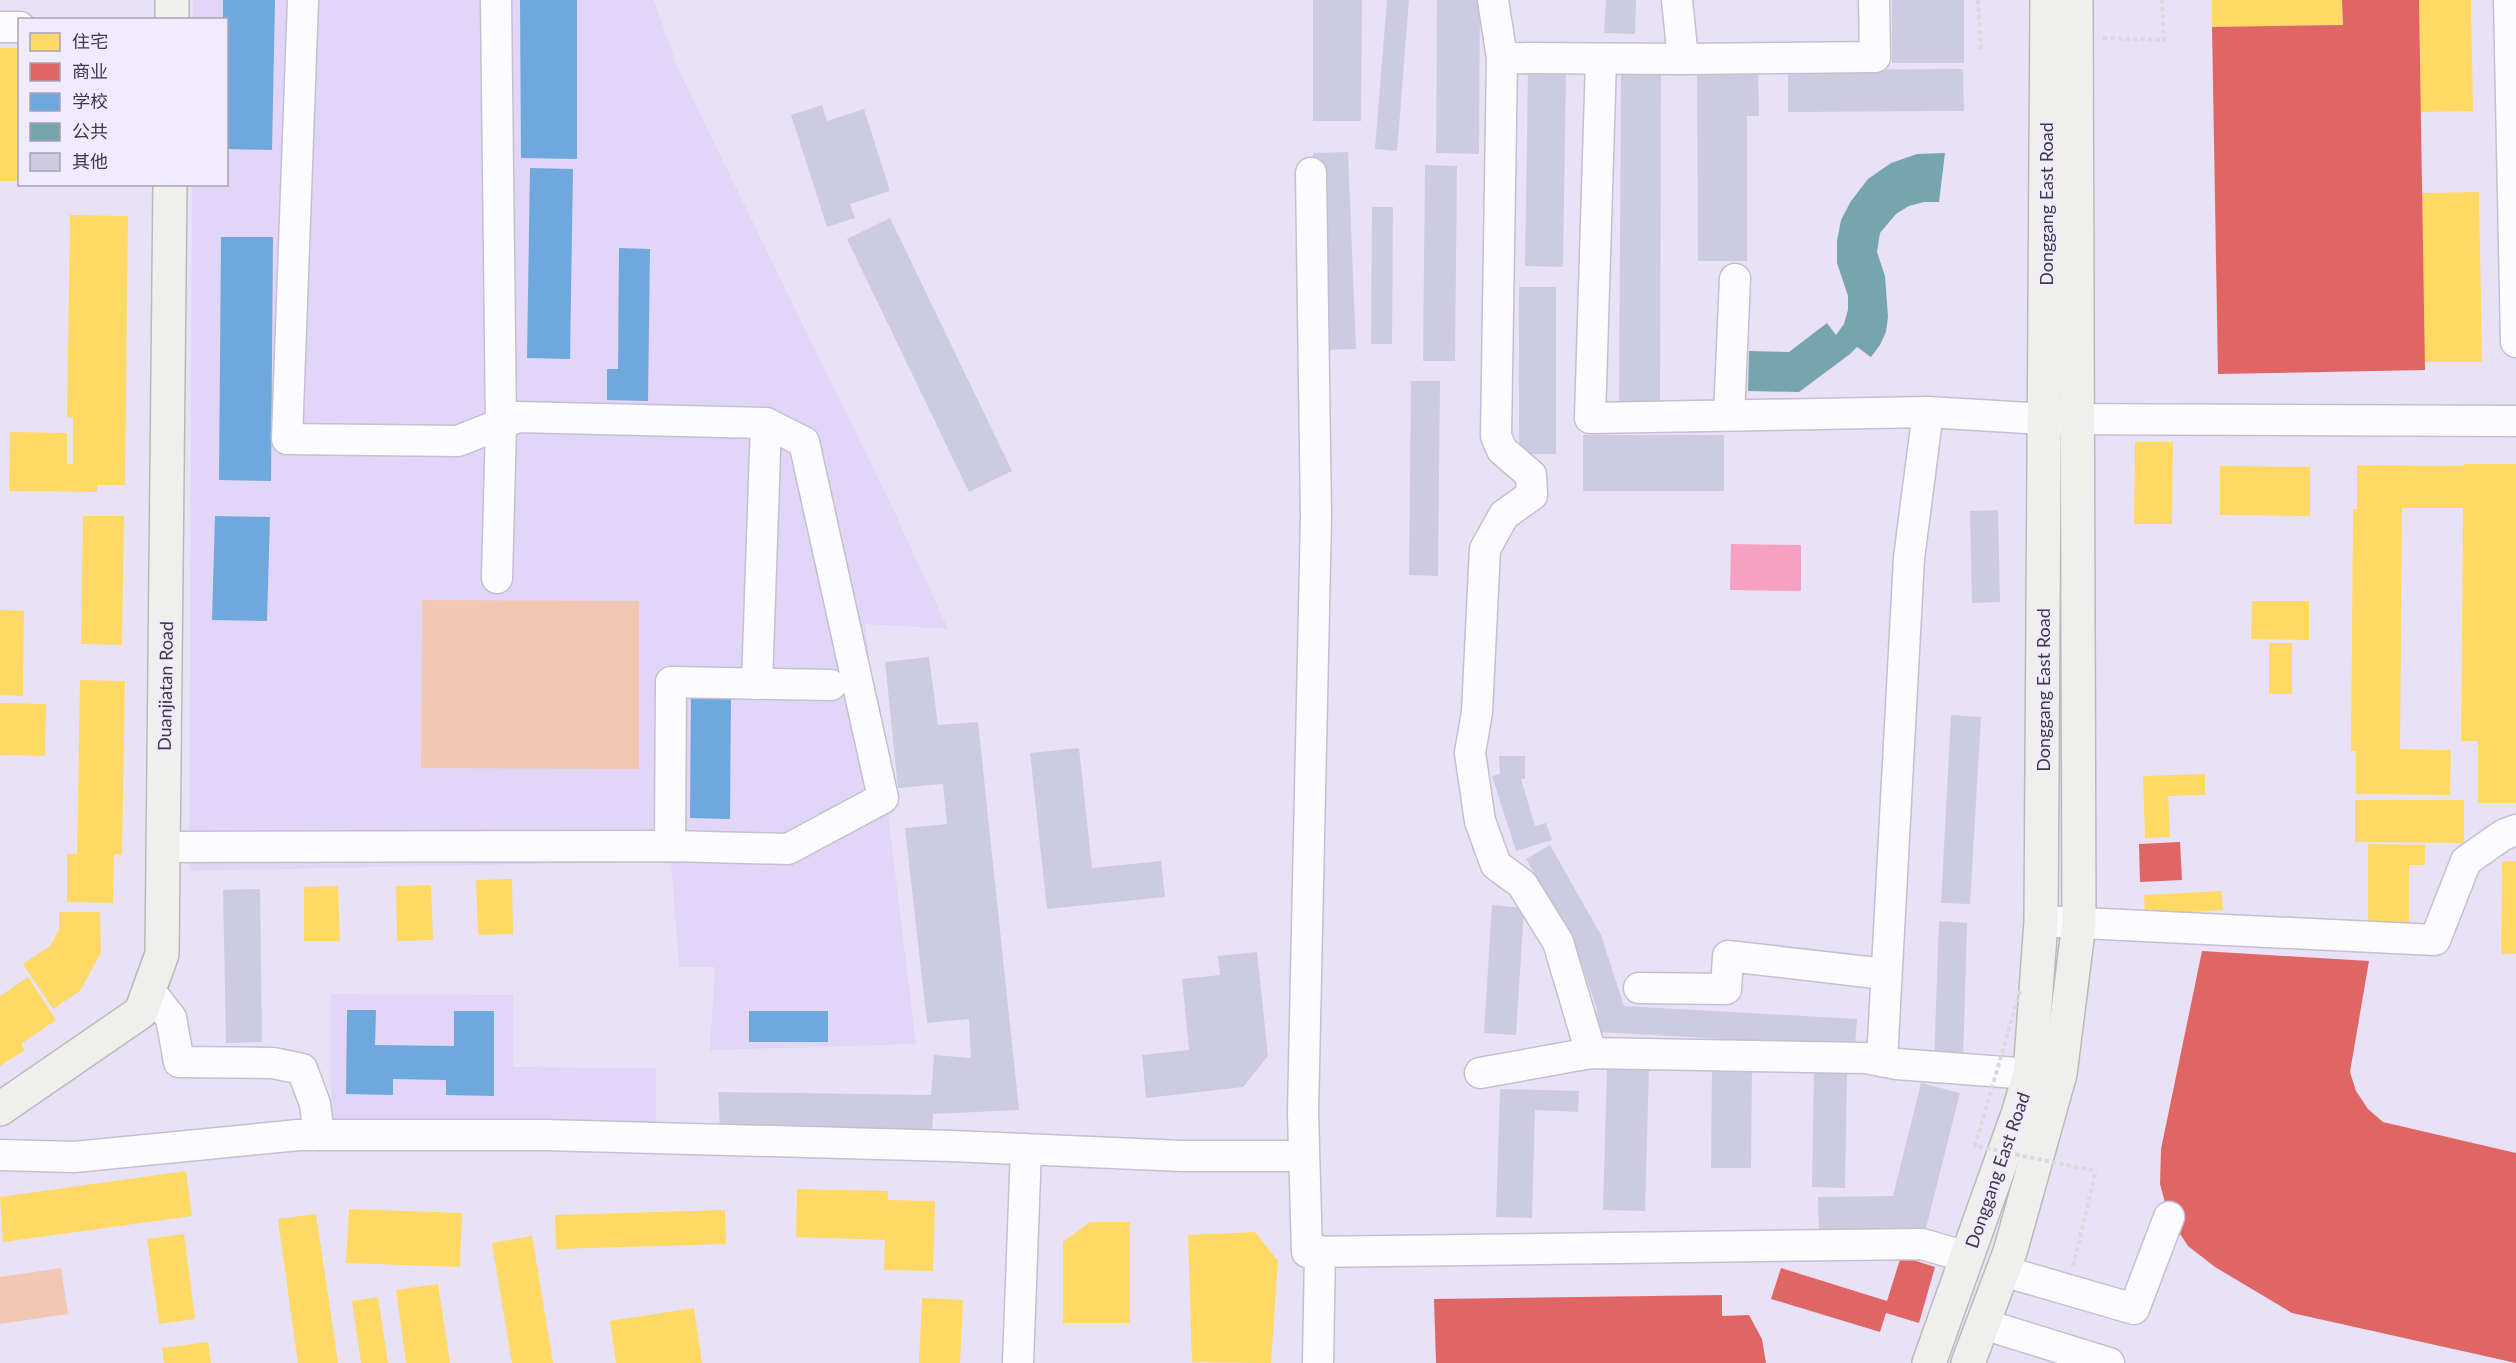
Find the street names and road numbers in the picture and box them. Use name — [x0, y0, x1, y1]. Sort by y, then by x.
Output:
street label: Donggang East Road — [2035, 122, 2057, 286]
street label: Donggang East Road — [2032, 608, 2054, 772]
street label: Duanjiatan Road — [153, 621, 177, 751]
street label: Donggang East Road — [1960, 1089, 2034, 1251]

